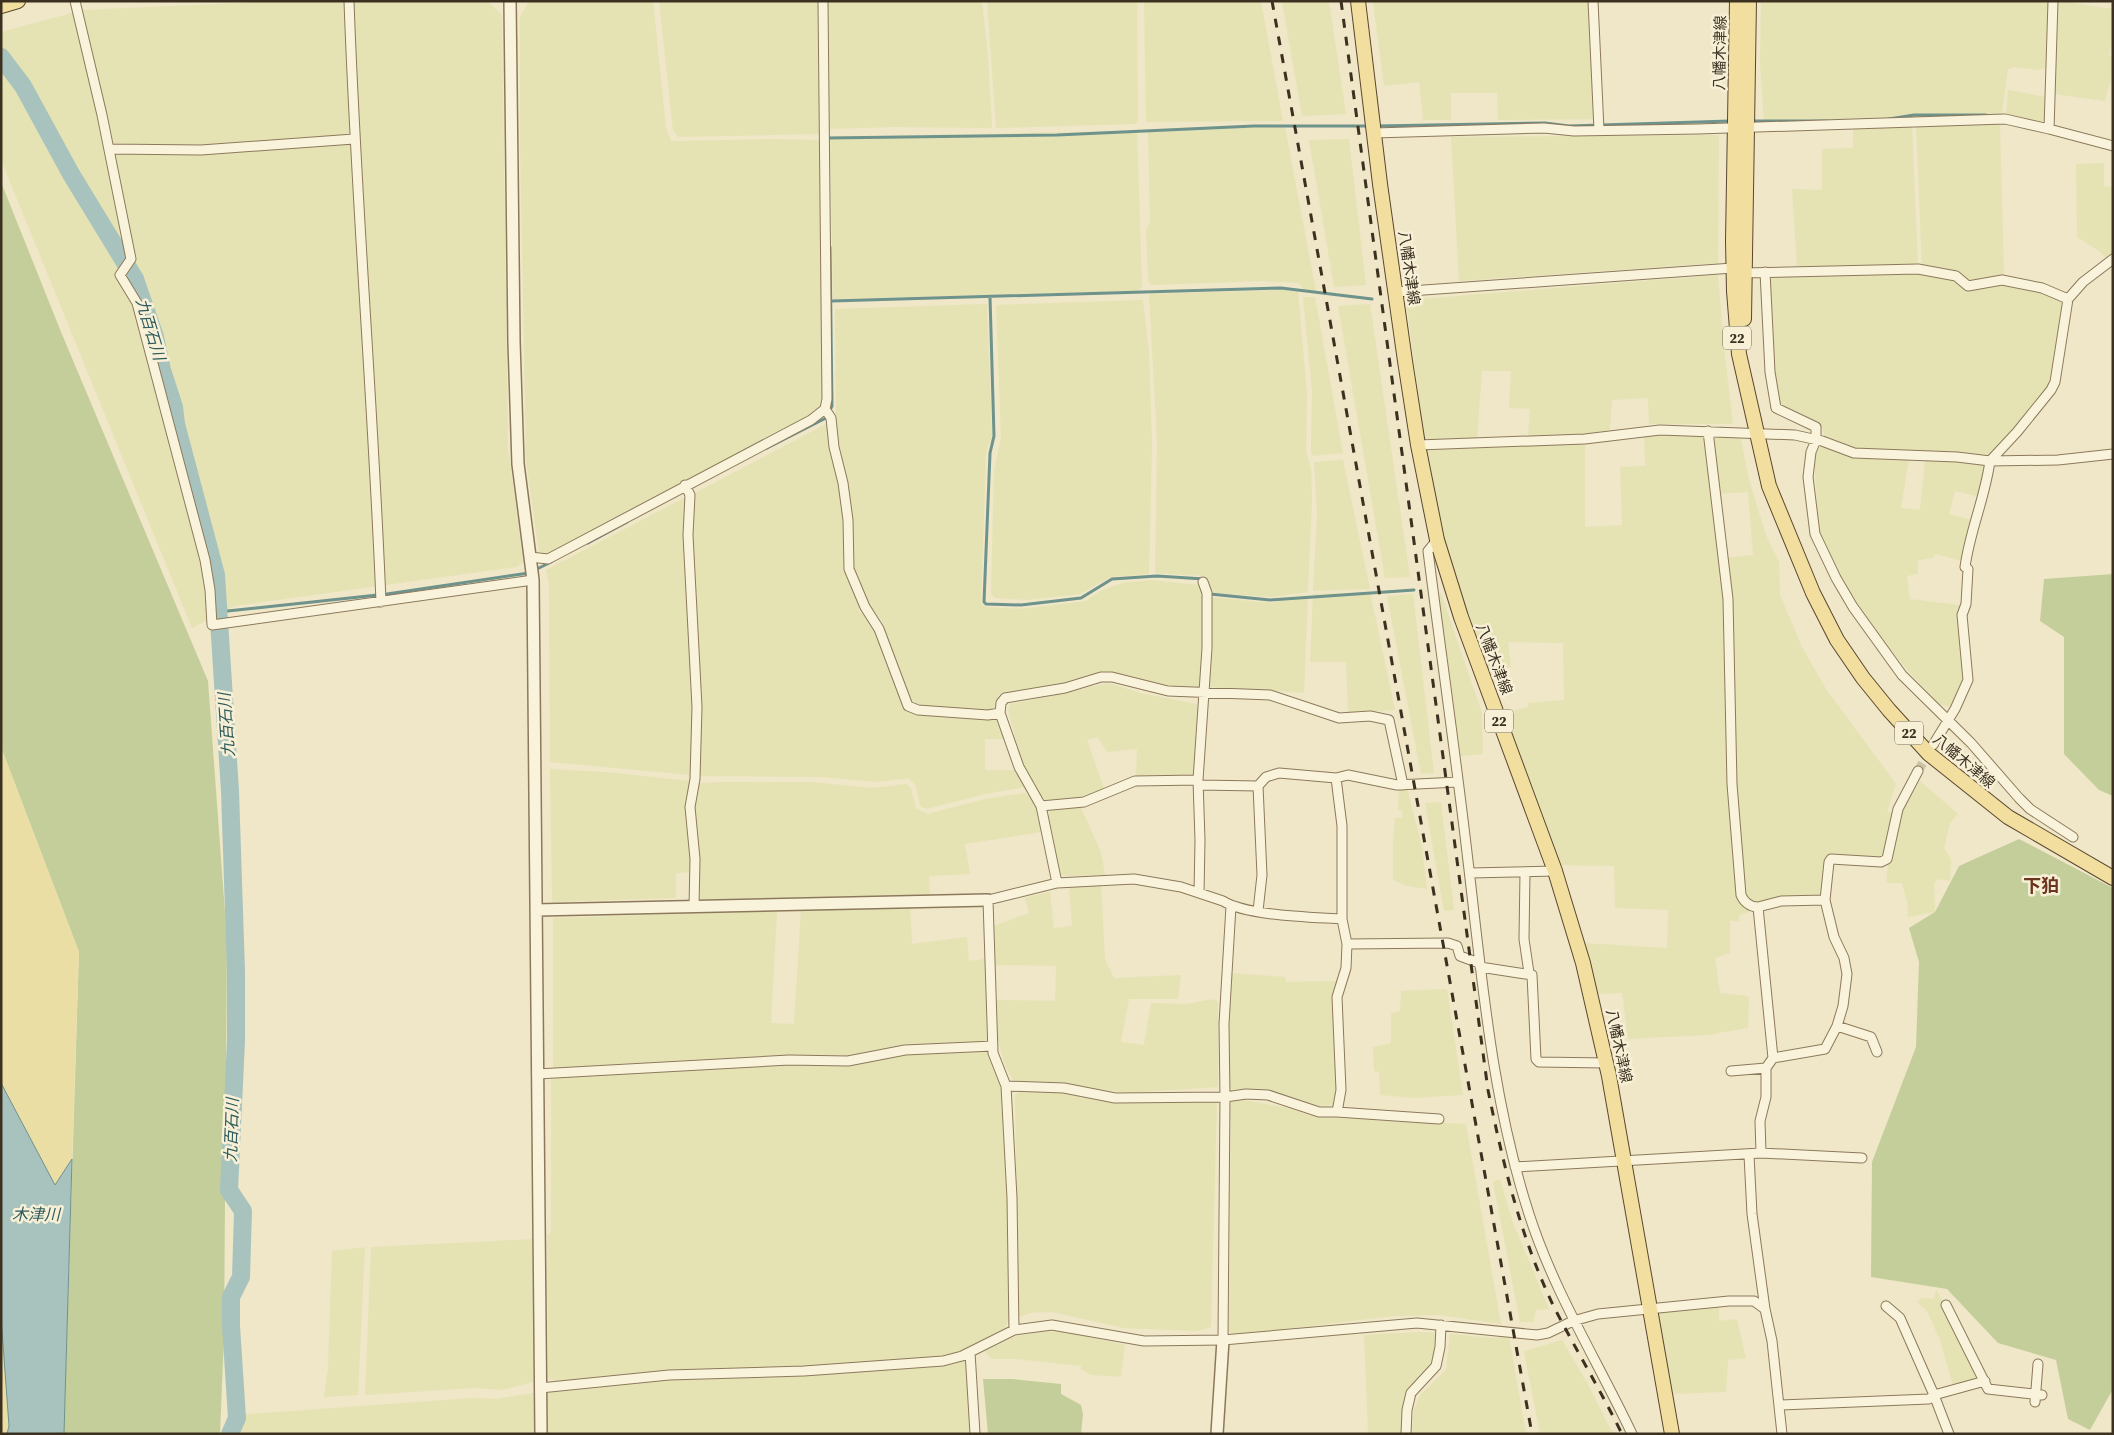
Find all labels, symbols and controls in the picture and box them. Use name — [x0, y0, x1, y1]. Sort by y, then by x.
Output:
street label: 八幡木津線 — [1708, 15, 1731, 91]
street label: 八幡木津線 — [1394, 229, 1425, 307]
water label: 九百石川 — [131, 295, 171, 365]
road number: 22 — [1723, 326, 1751, 349]
street label: 八幡木津線 — [1471, 620, 1518, 698]
water label: 九百石川 — [213, 690, 239, 758]
road number: 22 — [1485, 709, 1513, 732]
road number: 22 — [1895, 721, 1923, 744]
street label: 八幡木津線 — [1929, 728, 2000, 793]
district label: 下狛 — [2023, 873, 2059, 898]
street label: 八幡木津線 — [1601, 1007, 1638, 1085]
water label: 九百石川 — [219, 1096, 243, 1162]
water label: 木津川 — [12, 1203, 62, 1225]

